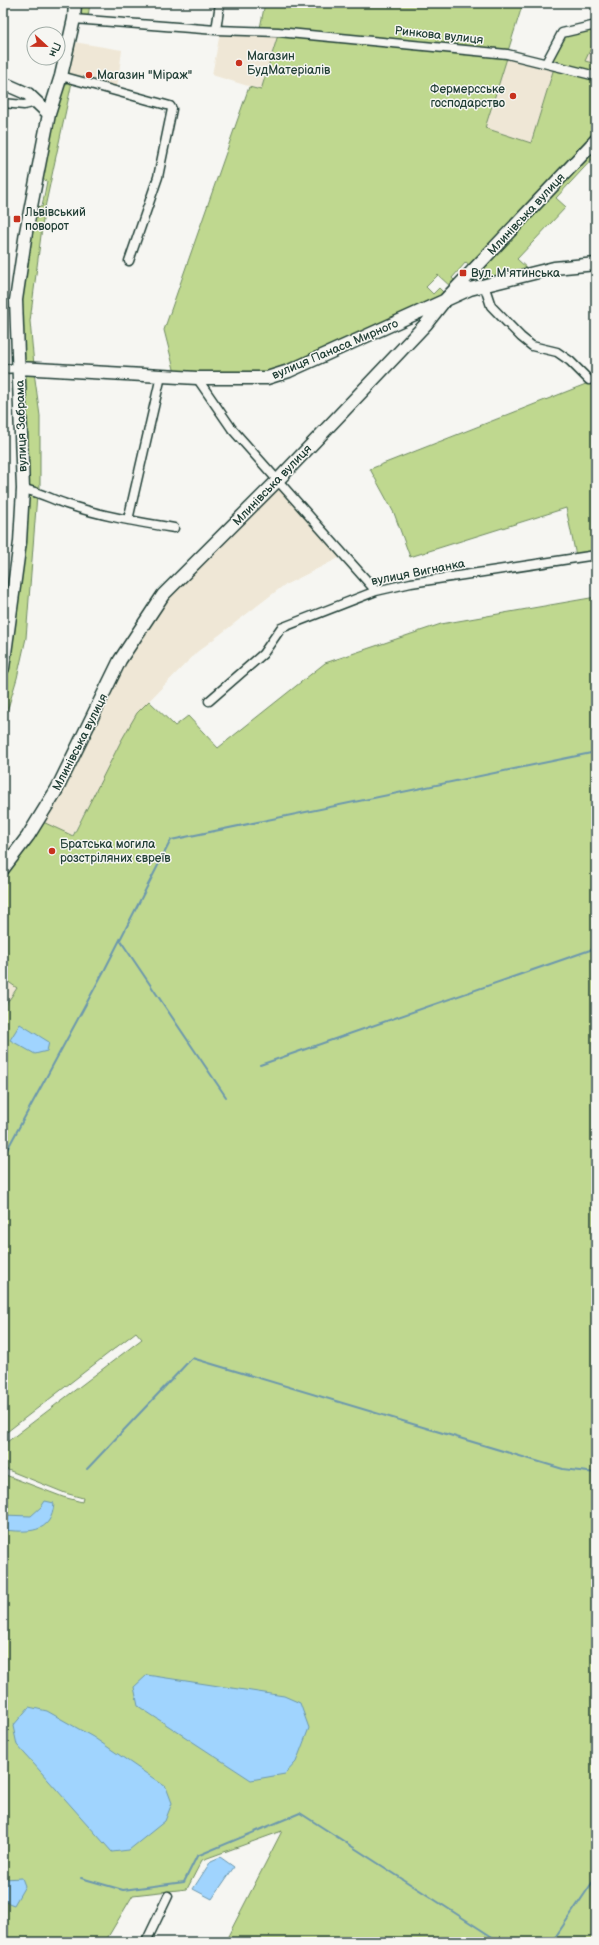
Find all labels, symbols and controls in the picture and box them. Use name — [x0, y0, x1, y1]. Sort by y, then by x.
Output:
street label: Ринкова вулиця — [394, 23, 484, 48]
north arrow — [26, 26, 66, 66]
text: Пн — [46, 40, 64, 59]
place label: Магазин БудМатеріалів — [247, 49, 331, 78]
marker: Магазин БудМатеріалів — [234, 58, 244, 68]
place label: Магазин "Міраж" — [97, 68, 192, 83]
marker: Магазин "Міраж" — [84, 70, 94, 80]
place label: Фермерсське господарство — [430, 82, 505, 111]
marker: Фермерсське господарство — [508, 91, 518, 101]
street label: Млинівська вулиця — [484, 170, 569, 259]
place label: Львівський поворот — [24, 205, 86, 234]
marker: Львівський поворот — [12, 214, 22, 224]
place label: Вул. М'ятинська — [471, 266, 560, 281]
marker: Вул. М'ятинська — [458, 268, 468, 278]
street label: вулиця Панаса Мирного — [270, 316, 401, 383]
street label: вулиця Забрама — [12, 380, 31, 472]
street label: Млинівська вулиця — [230, 441, 315, 529]
street label: вулиця Вигнанка — [370, 556, 466, 589]
street label: Млинівська вулиця — [49, 691, 112, 793]
place label: Братська могила розстріляних євреїв — [60, 837, 171, 866]
marker: Братська могила розстріляних євреїв — [47, 846, 57, 856]

